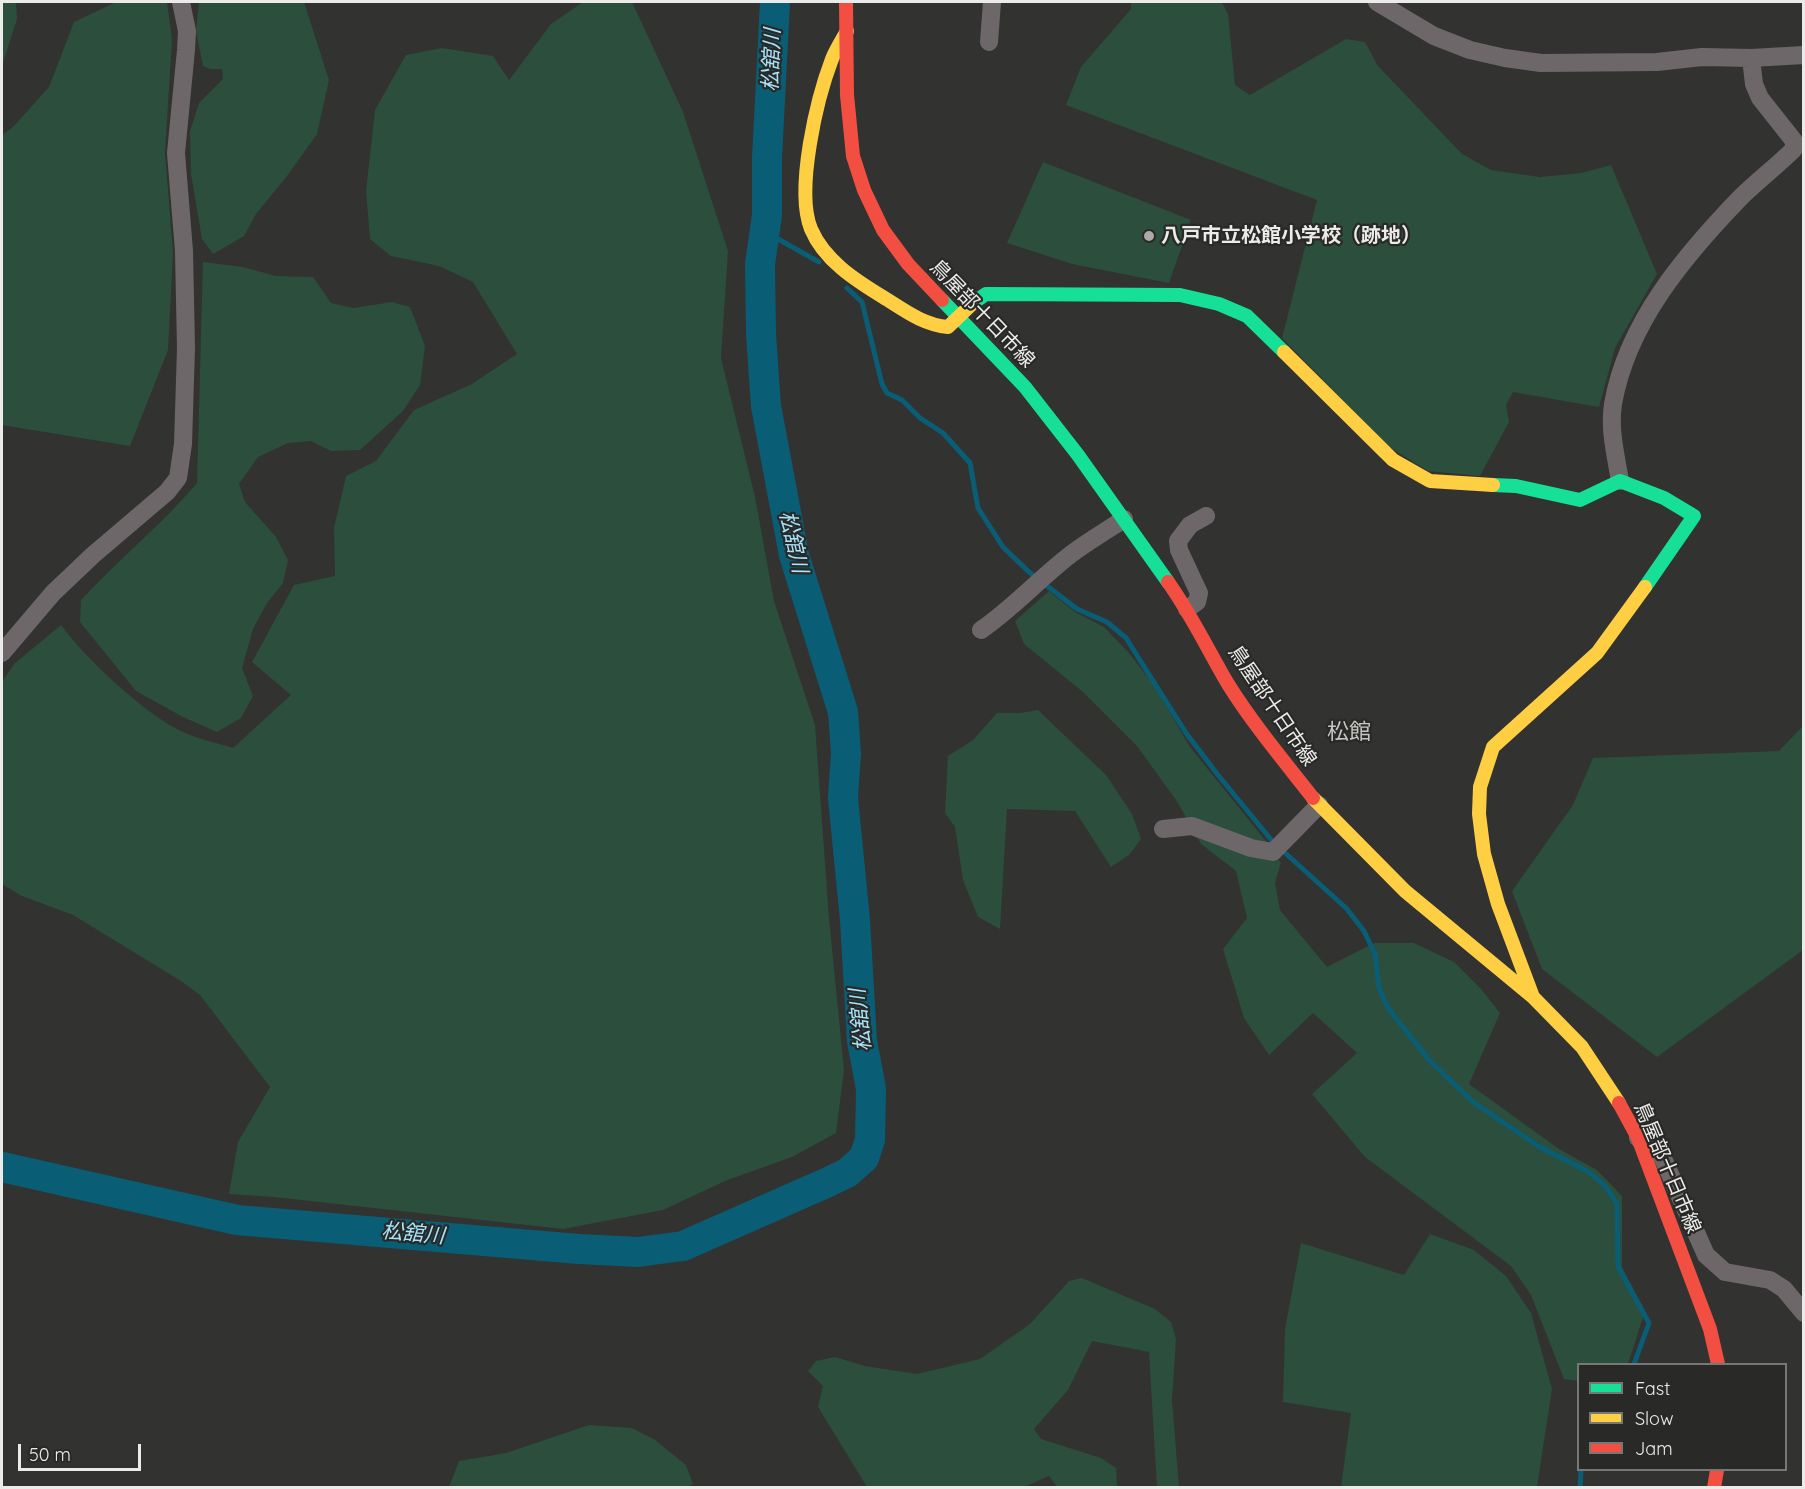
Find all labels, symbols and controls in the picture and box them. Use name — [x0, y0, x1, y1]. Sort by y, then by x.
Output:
water label: 松舘川 — [758, 28, 786, 92]
place label: 八戸市立松館小学校（跡地） — [1161, 224, 1421, 248]
marker: 八戸市立松館小学校（跡地） — [1142, 229, 1156, 243]
street label: 鳥屋部十日市線 — [925, 255, 1039, 373]
water label: 松舘川 — [774, 508, 812, 576]
street label: 鳥屋部十日市線 — [1223, 641, 1321, 771]
district label: 松館 — [1327, 719, 1371, 745]
water label: 松舘川 — [845, 987, 877, 1053]
street label: 鳥屋部十日市線 — [1629, 1099, 1705, 1237]
water label: 松舘川 — [381, 1219, 445, 1249]
legend — [1577, 1363, 1787, 1471]
text: Fast — [1635, 1377, 1670, 1400]
text: Slow — [1635, 1407, 1673, 1430]
scale bar — [21, 1432, 144, 1470]
text: Jam — [1635, 1437, 1673, 1460]
text: 50 m — [29, 1443, 71, 1466]

